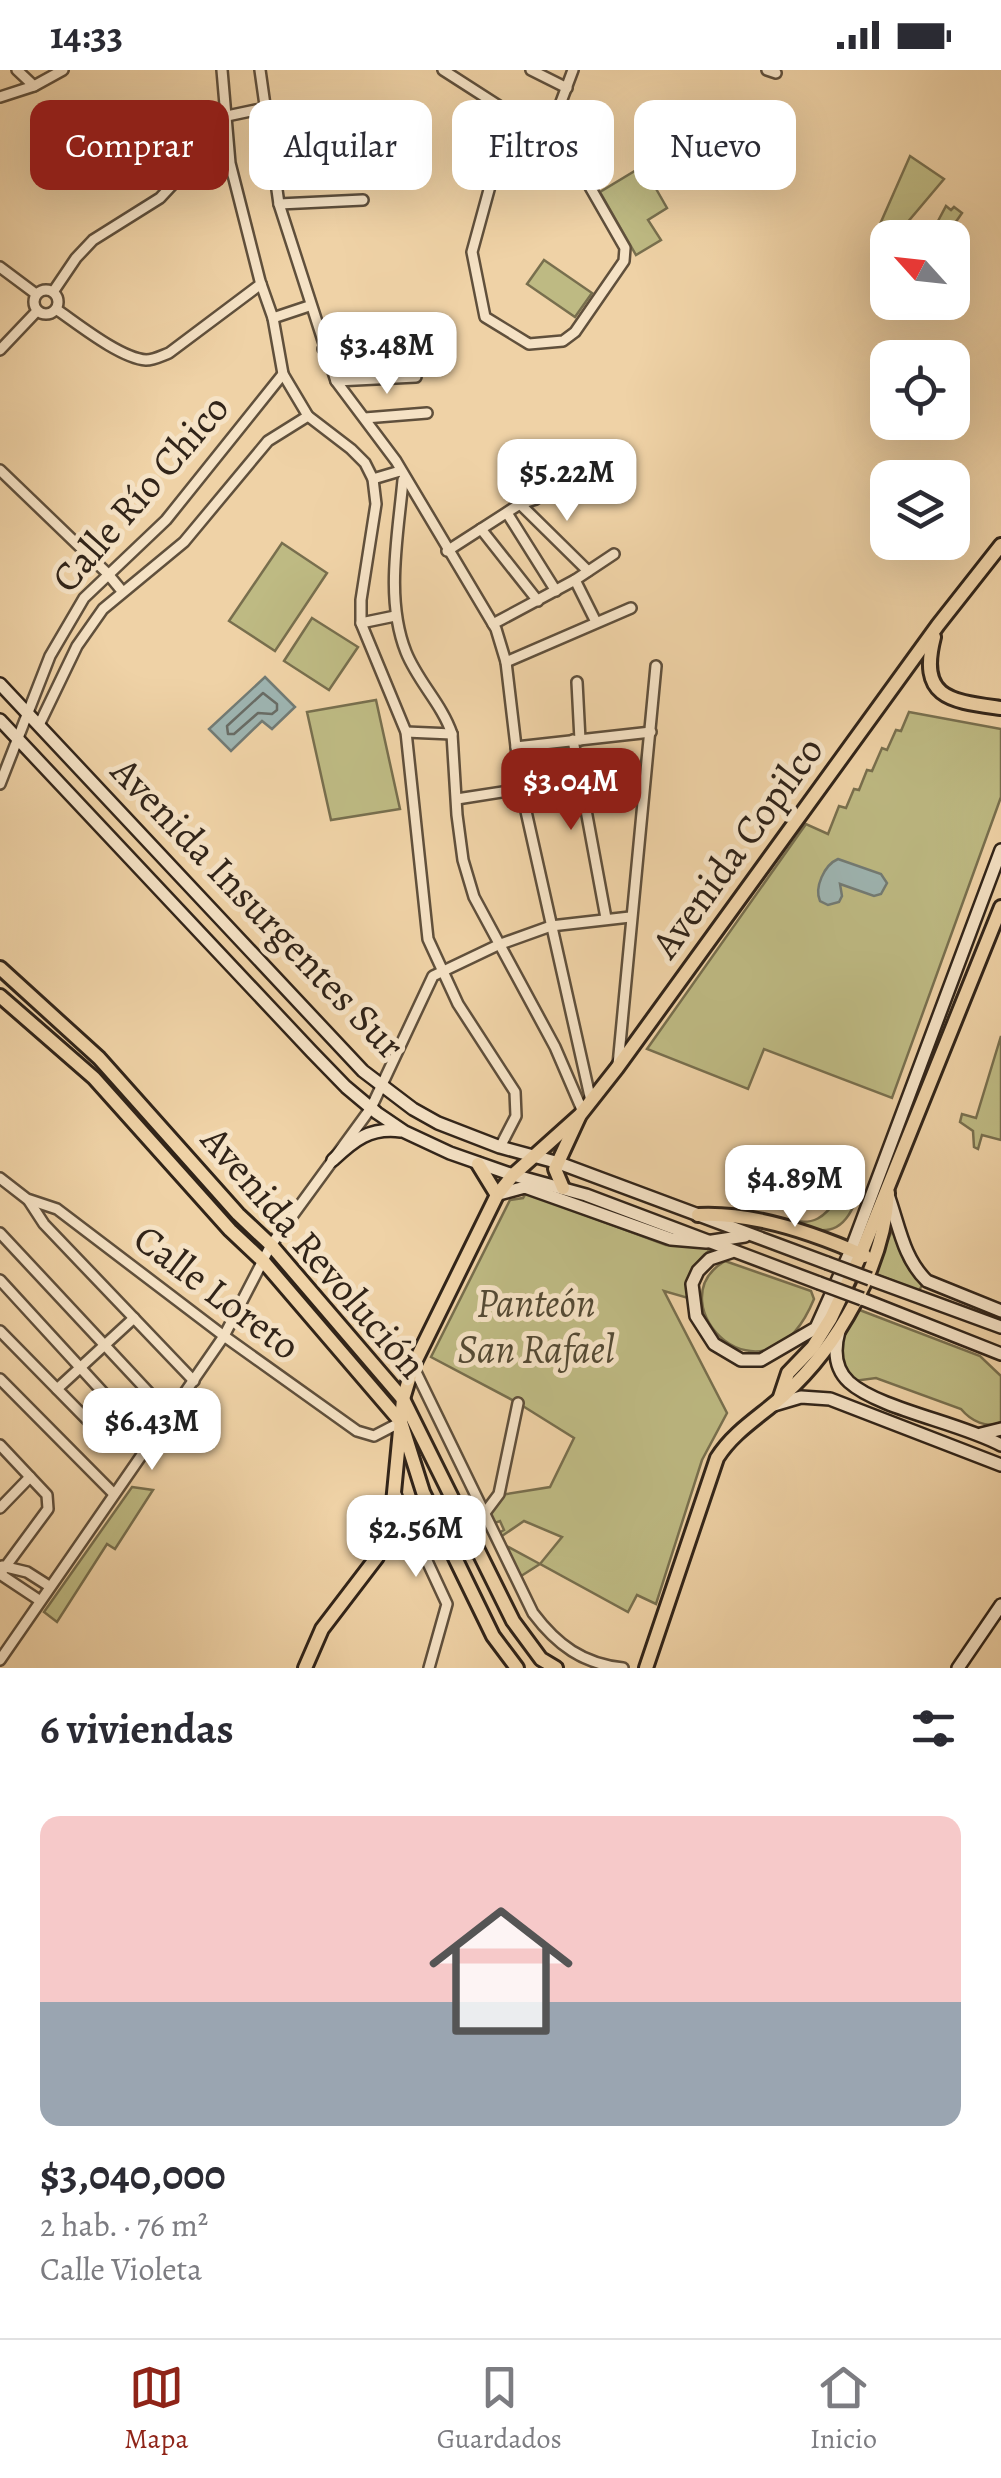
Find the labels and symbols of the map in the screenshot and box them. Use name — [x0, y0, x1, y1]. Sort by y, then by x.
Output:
north arrow — [870, 220, 970, 320]
pin: $3.48M — [306, 312, 468, 397]
street label: Calle Río Chico — [38, 382, 242, 604]
pin: $5.22M — [486, 439, 648, 524]
street label: Avenida Copilco — [637, 725, 836, 970]
street label: Avenida Insurgentes Sur — [98, 744, 417, 1071]
pin: $3.04M — [490, 748, 652, 833]
street label: Avenida Revolución — [188, 1113, 439, 1390]
pin: $4.89M — [714, 1145, 876, 1230]
street label: Calle Loreto — [123, 1211, 311, 1373]
park label: Panteón San Rafael — [457, 1276, 615, 1377]
pin: $6.43M — [71, 1388, 233, 1473]
pin: $2.56M — [335, 1495, 497, 1580]

